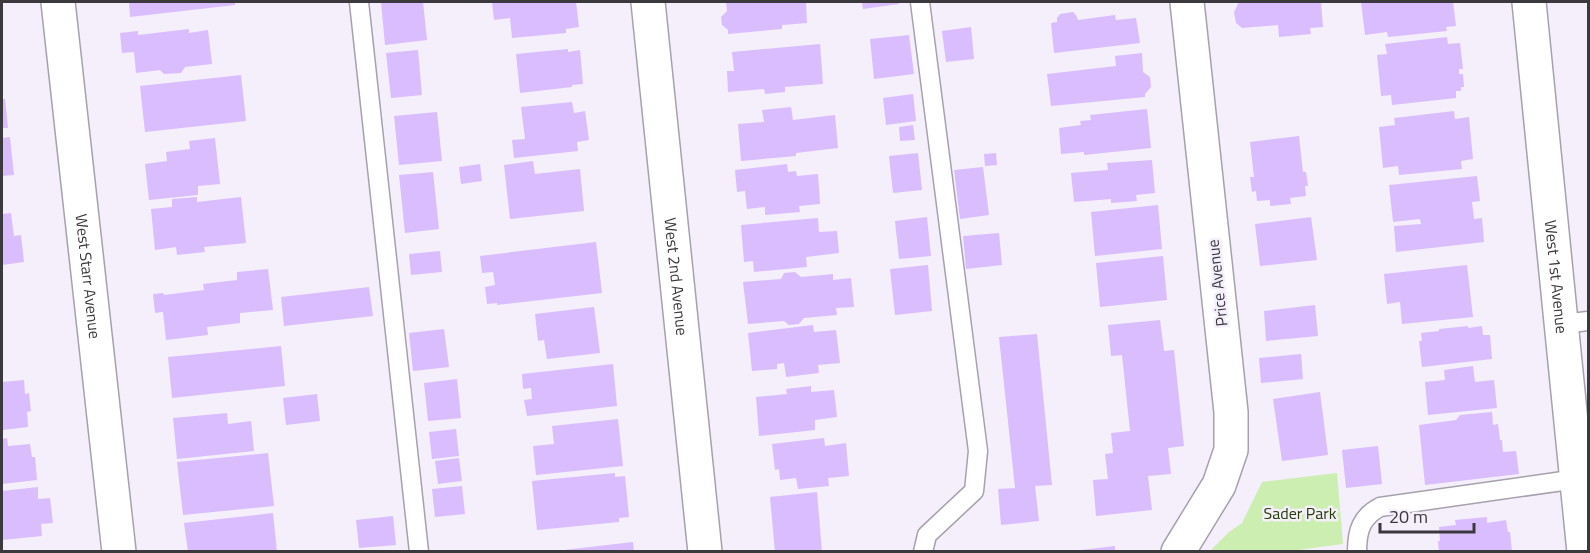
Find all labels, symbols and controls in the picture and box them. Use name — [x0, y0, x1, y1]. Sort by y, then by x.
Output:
street label: West Starr Avenue — [70, 213, 107, 340]
street label: West 2nd Avenue — [658, 216, 694, 337]
street label: West 1st Avenue — [1539, 219, 1574, 335]
street label: Price Avenue — [1201, 238, 1233, 328]
scale bar — [1380, 496, 1474, 534]
park label: Sader Park — [1264, 501, 1337, 525]
text: 20 m — [1389, 503, 1428, 530]

